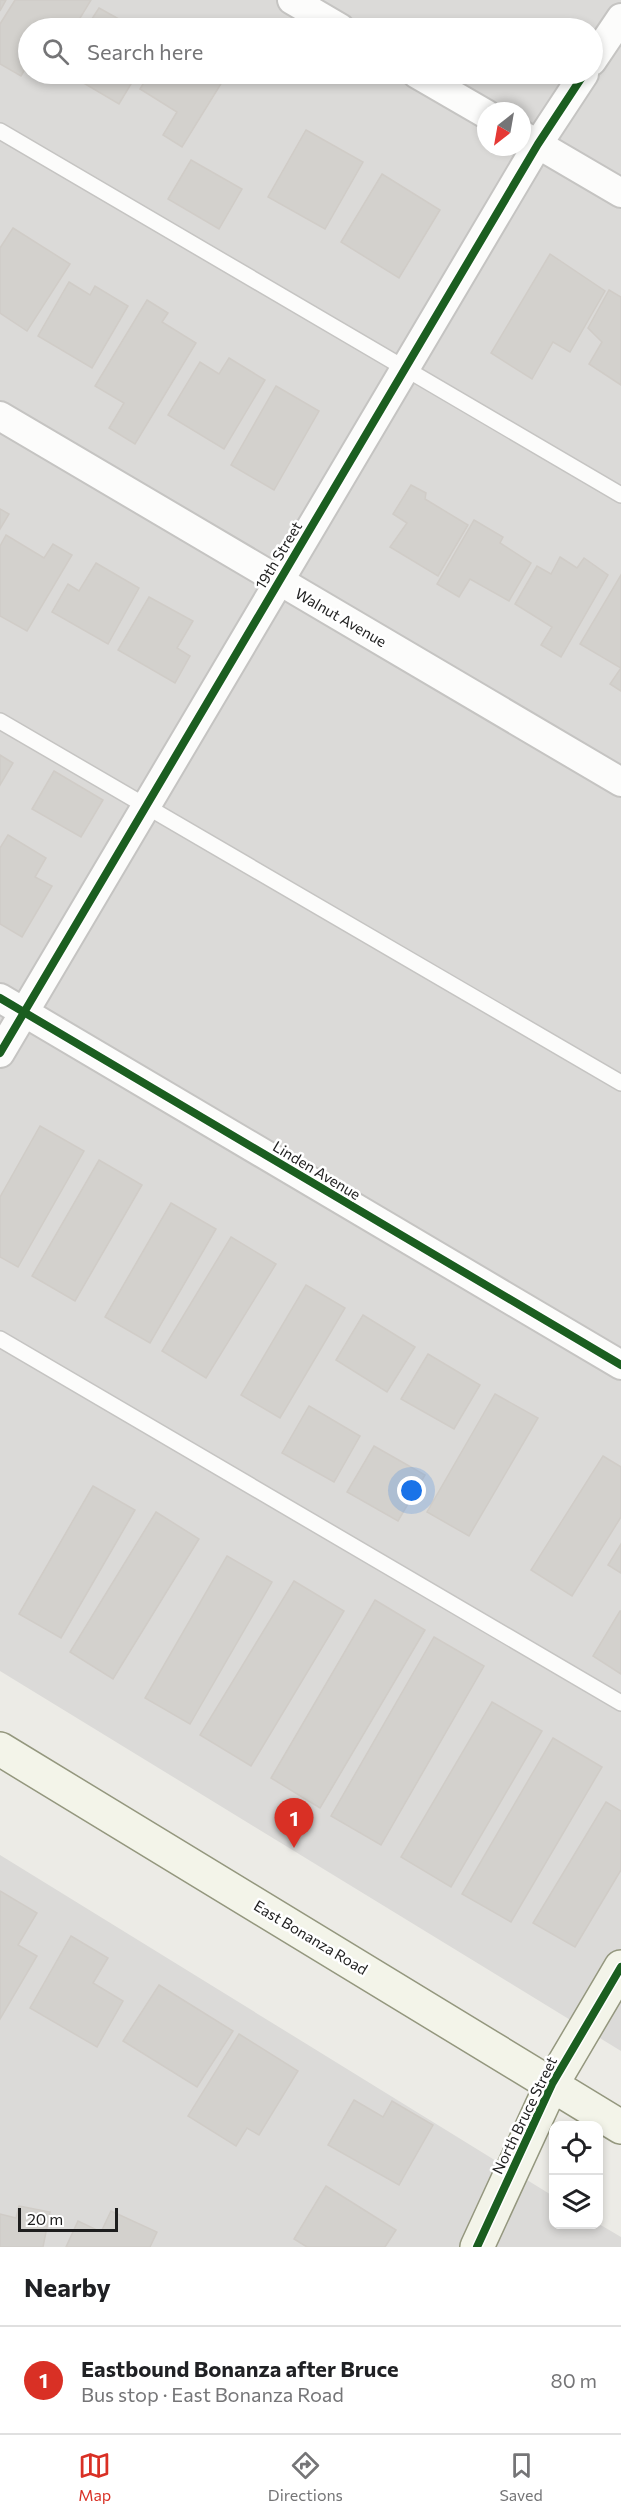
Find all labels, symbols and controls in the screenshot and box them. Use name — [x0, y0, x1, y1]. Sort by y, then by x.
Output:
search box — [18, 18, 603, 84]
icon: search — [39, 35, 72, 68]
text: Search here — [87, 38, 203, 65]
north arrow — [477, 102, 531, 156]
street label: 19th Street — [251, 518, 305, 592]
street label: Walnut Avenue — [292, 584, 390, 650]
street label: Linden Avenue — [270, 1137, 364, 1203]
your location — [397, 1476, 426, 1505]
pin: 1 — [274, 1798, 314, 1848]
street label: East Bonanza Road — [251, 1896, 371, 1978]
street label: North Bruce Street — [488, 2053, 560, 2177]
map controls — [549, 2121, 603, 2229]
button: locate — [549, 2121, 603, 2175]
button: layers — [549, 2175, 603, 2229]
scale bar — [18, 2205, 118, 2232]
text: 20 m — [27, 2209, 63, 2228]
text: Nearby — [24, 2271, 111, 2302]
text: Eastbound Bonanza after Bruce — [81, 2355, 399, 2382]
text: 1 — [39, 2368, 48, 2392]
text: 80 m — [551, 2368, 597, 2392]
text: Bus stop · East Bonanza Road — [81, 2382, 344, 2406]
tab: Map — [78, 2449, 111, 2504]
tab: Directions — [268, 2449, 343, 2504]
tab: Saved — [499, 2449, 543, 2504]

